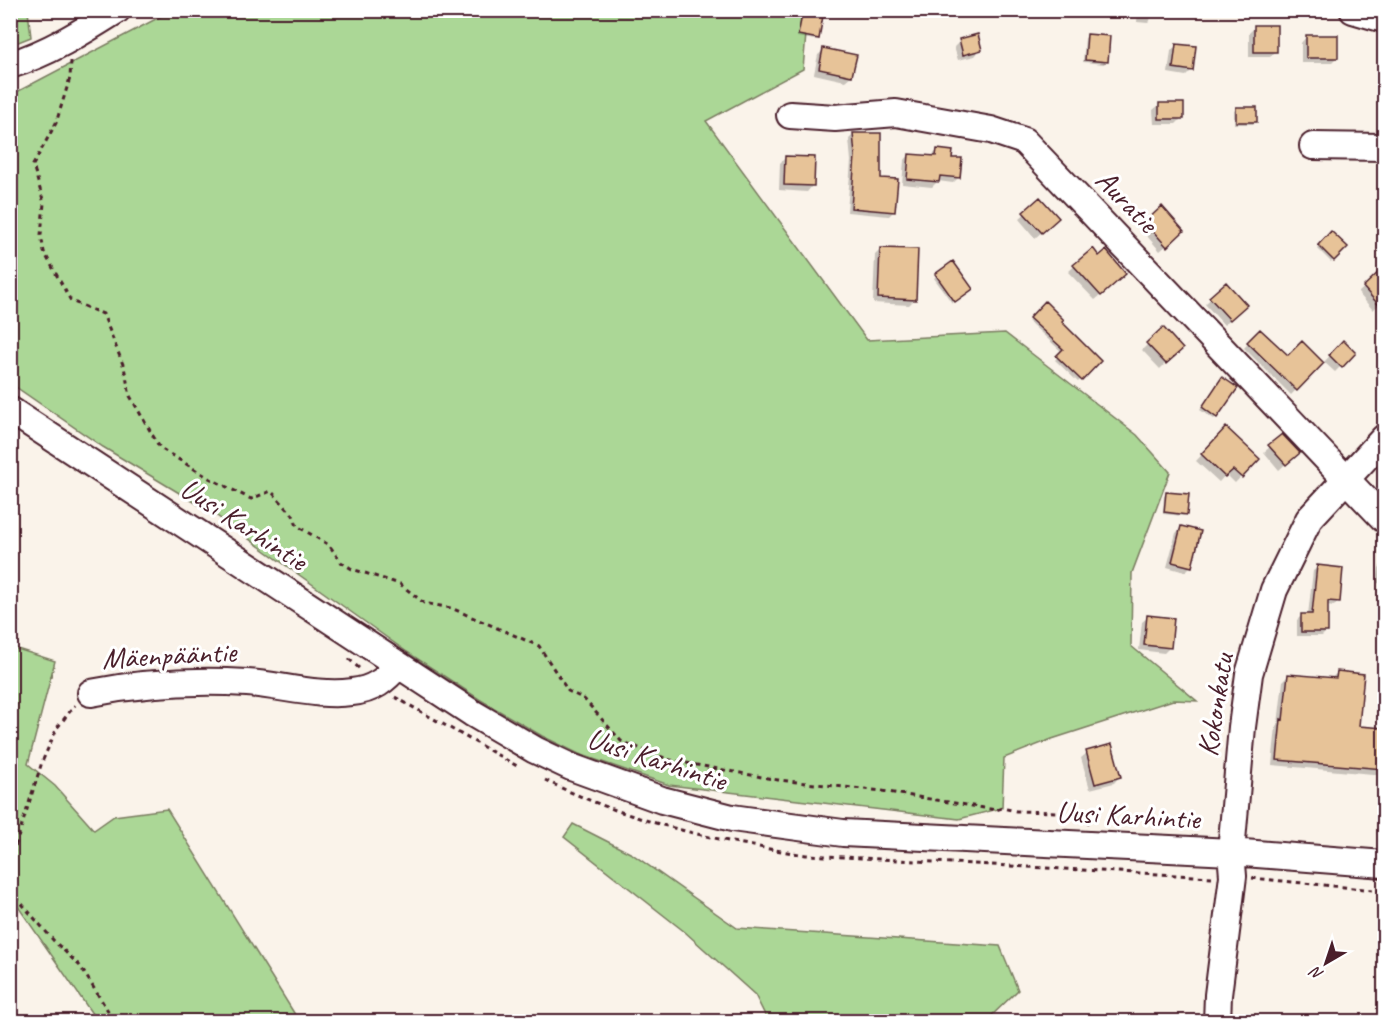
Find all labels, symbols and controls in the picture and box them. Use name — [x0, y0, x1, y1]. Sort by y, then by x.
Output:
street label: Auratie — [1088, 161, 1168, 242]
street label: Uusi Karhintie — [173, 469, 317, 580]
street label: Mäenpääntie — [101, 632, 239, 677]
street label: Kokonkatu — [1188, 649, 1242, 759]
street label: Uusi Karhintie — [583, 719, 733, 800]
street label: Uusi Karhintie — [1055, 792, 1203, 838]
north arrow — [1296, 933, 1356, 993]
text: N — [1305, 961, 1327, 985]

